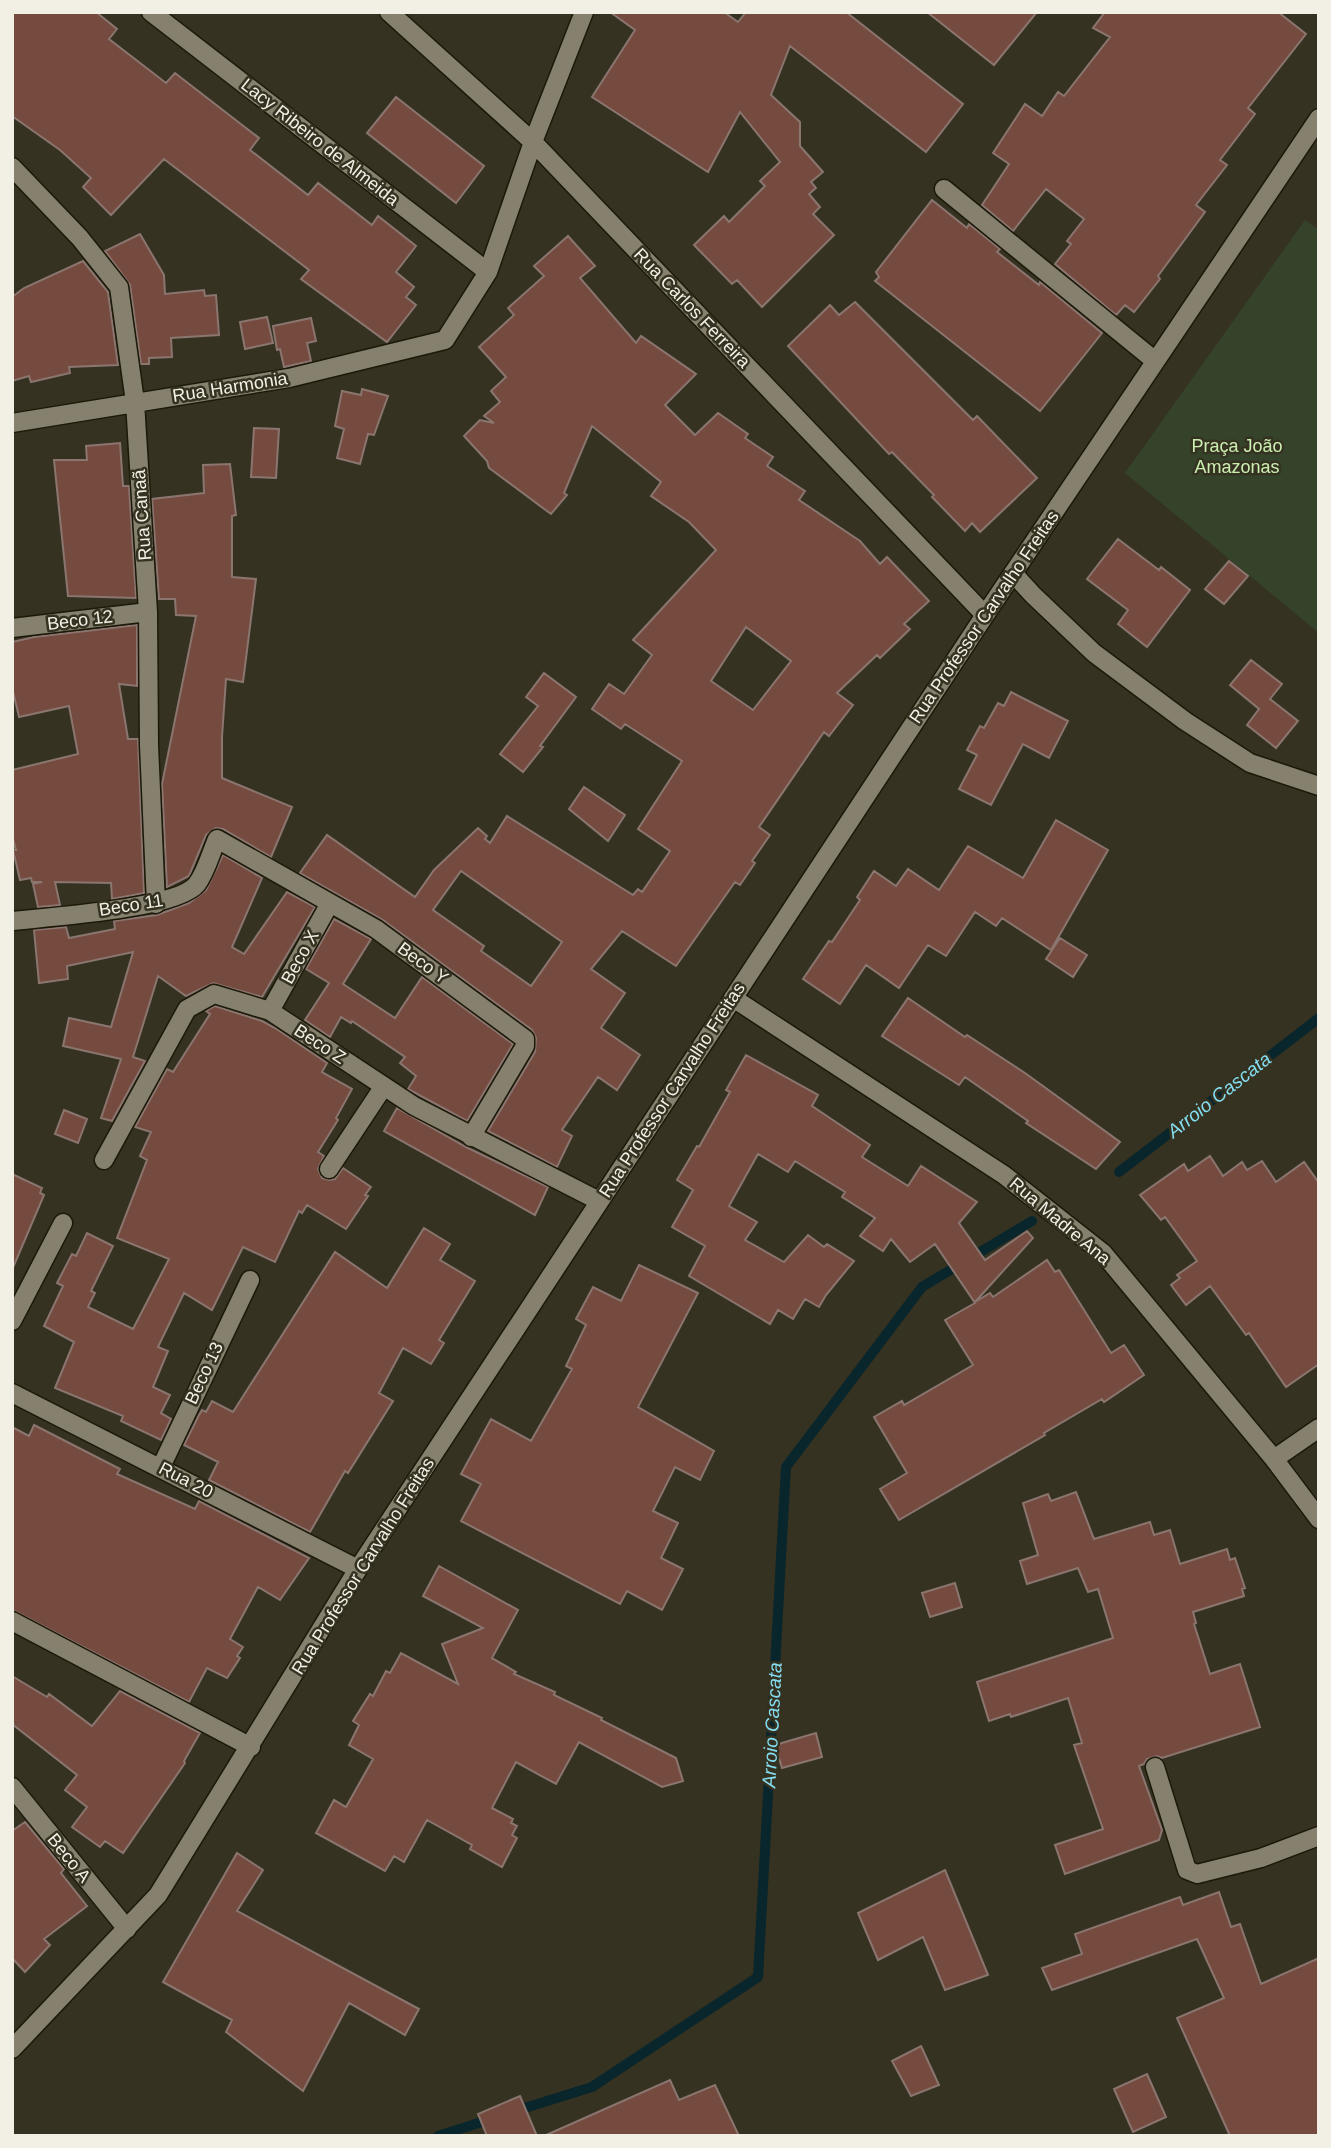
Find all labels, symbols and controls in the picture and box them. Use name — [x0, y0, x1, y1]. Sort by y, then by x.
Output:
street label: Lacy Ribeiro de Almeida — [237, 74, 403, 210]
street label: Rua Carlos Ferreira — [630, 244, 755, 373]
street label: Rua Harmonia — [171, 368, 290, 406]
park label: Praça João Amazonas — [1191, 436, 1283, 477]
street label: Rua Canaã — [129, 468, 155, 561]
street label: Rua Professor Carvalho Freitas — [905, 507, 1063, 727]
street label: Beco 12 — [46, 606, 114, 634]
street label: Beco 11 — [97, 890, 165, 920]
street label: Beco X — [277, 927, 323, 987]
street label: Beco Y — [394, 938, 452, 988]
street label: Rua Professor Carvalho Freitas — [595, 979, 749, 1201]
street label: Beco Z — [291, 1020, 349, 1068]
water label: Arroio Cascata — [1162, 1048, 1275, 1143]
street label: Rua Madre Ana — [1006, 1173, 1115, 1269]
street label: Beco 13 — [181, 1339, 227, 1407]
street label: Rua Professor Carvalho Freitas — [288, 1454, 438, 1678]
street label: Rua 20 — [156, 1458, 216, 1502]
water label: Arroio Cascata — [758, 1662, 786, 1789]
street label: Beco A — [43, 1830, 95, 1886]

